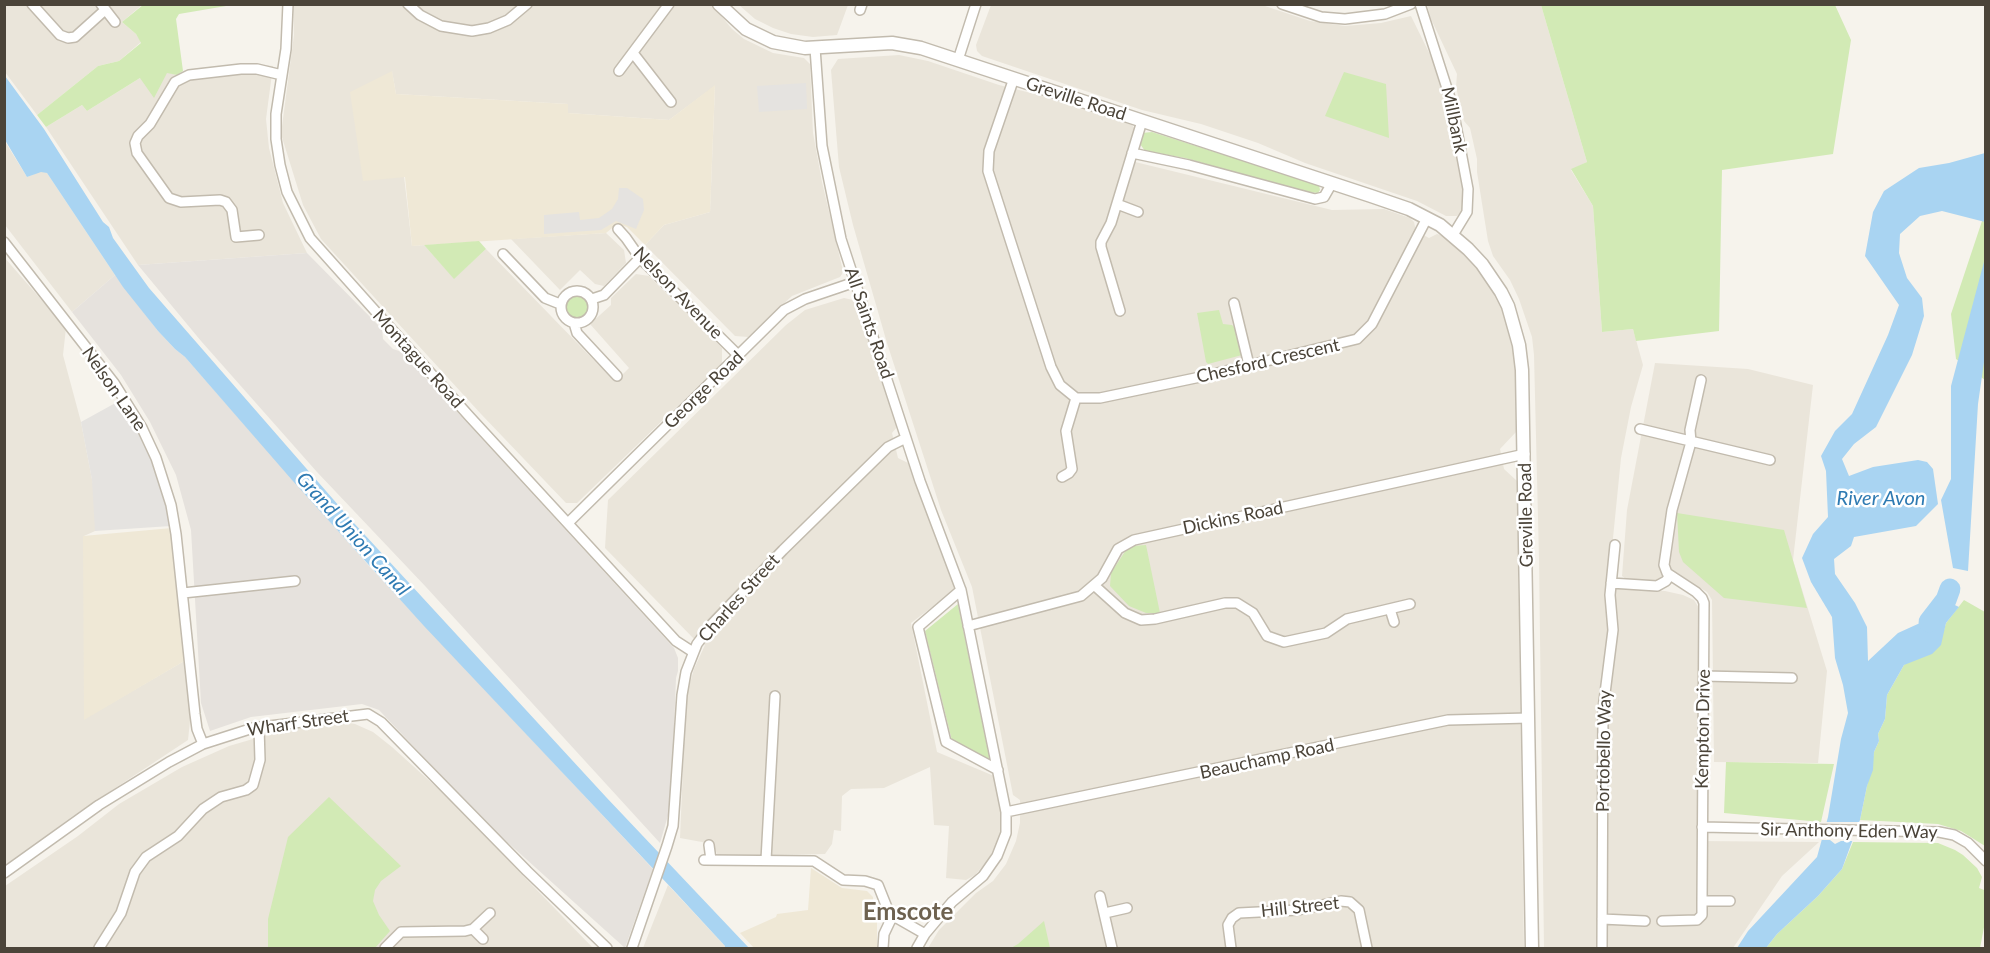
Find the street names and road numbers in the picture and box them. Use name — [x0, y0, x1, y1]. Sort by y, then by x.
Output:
street label: Greville Road — [1023, 73, 1129, 125]
street label: Millbank — [1436, 85, 1472, 155]
street label: Nelson Avenue — [629, 243, 727, 343]
street label: All Saints Road — [840, 264, 898, 382]
street label: Montague Road — [368, 305, 468, 413]
street label: Chesford Crescent — [1194, 334, 1342, 388]
street label: Nelson Lane — [77, 343, 151, 435]
street label: George Road — [660, 347, 748, 433]
street label: Greville Road — [1514, 463, 1538, 567]
street label: Dickins Road — [1181, 497, 1285, 539]
street label: Charles Street — [694, 549, 784, 647]
street label: Kempton Drive — [1691, 669, 1715, 789]
street label: Portobello Way — [1592, 690, 1616, 812]
street label: Wharf Street — [246, 705, 350, 741]
street label: Beauchamp Road — [1198, 734, 1336, 784]
street label: Sir Anthony Eden Way — [1760, 819, 1938, 843]
street label: Hill Street — [1260, 892, 1340, 922]

